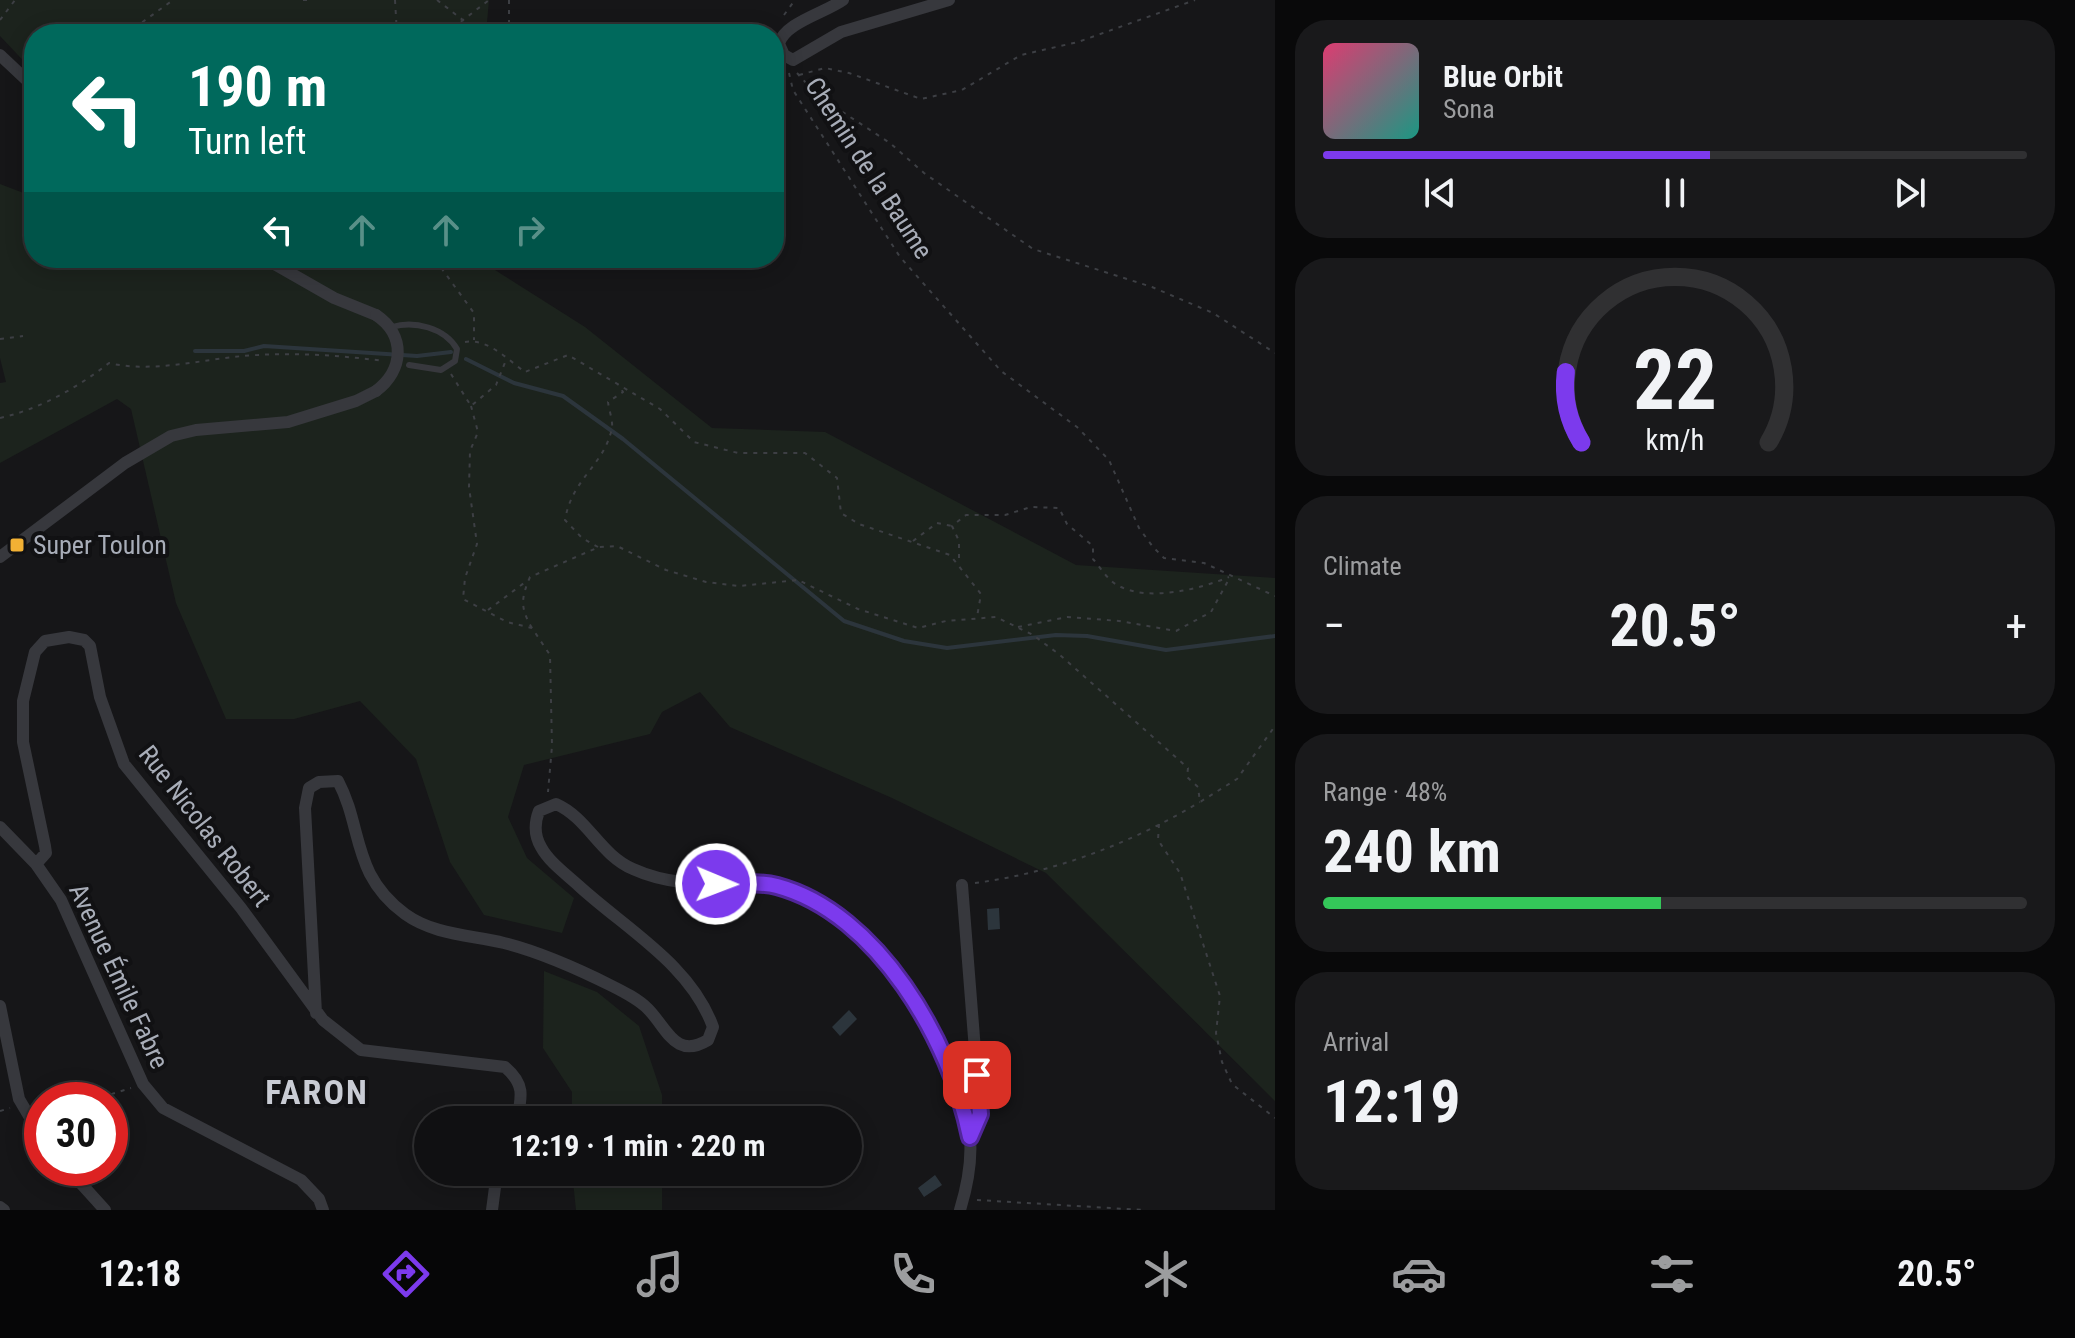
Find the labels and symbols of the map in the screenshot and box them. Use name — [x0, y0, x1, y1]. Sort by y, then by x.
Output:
street label: Chemin de la Baume — [799, 72, 939, 264]
place label: Super Toulon — [33, 530, 167, 560]
marker: Super Toulon — [8, 536, 26, 554]
street label: Rue Nicolas Robert — [133, 740, 277, 912]
position arrow — [674, 842, 758, 926]
street label: Avenue Émile Fabre — [63, 879, 175, 1073]
pin — [943, 1041, 1011, 1109]
district label: FARON — [265, 1072, 369, 1112]
speed limit sign: 30 — [24, 1082, 128, 1186]

